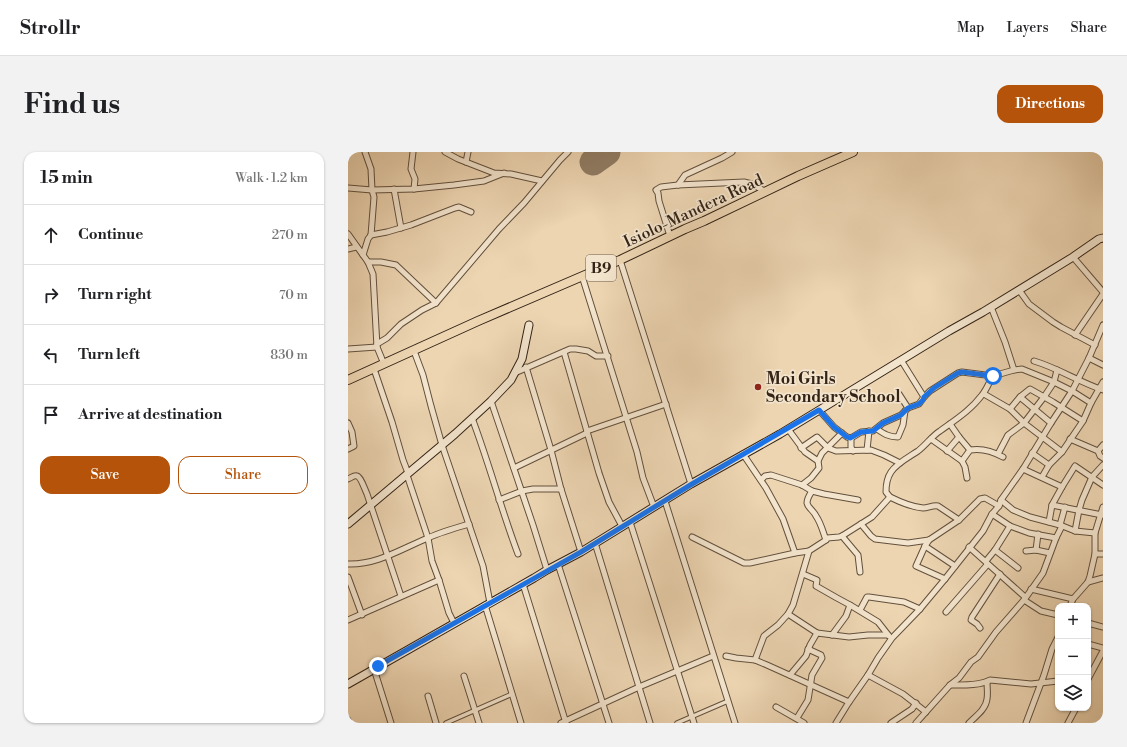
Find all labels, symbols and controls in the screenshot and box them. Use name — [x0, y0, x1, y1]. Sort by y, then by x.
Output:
text: Strollr — [20, 16, 81, 40]
text: Map — [957, 19, 984, 37]
text: Layers — [1006, 19, 1049, 37]
text: Share — [1071, 19, 1107, 37]
button: Directions — [997, 85, 1103, 123]
text: Find us — [24, 87, 120, 122]
text: 15 min — [40, 167, 93, 189]
text: Walk · 1.2 km — [235, 170, 308, 186]
street label: Isiolo-Mandera Road — [620, 170, 766, 252]
icon: ahead — [40, 224, 62, 246]
text: Continue — [78, 225, 143, 244]
text: 270 m — [272, 227, 308, 243]
road number: B9 — [586, 255, 616, 281]
icon: right — [40, 284, 62, 306]
text: Turn right — [78, 285, 152, 304]
text: 70 m — [279, 287, 308, 303]
icon: left — [40, 344, 62, 366]
text: Turn left — [78, 345, 140, 364]
text: 830 m — [270, 347, 308, 363]
route start — [984, 367, 1002, 385]
place label: Moi Girls Secondary School — [766, 369, 901, 407]
marker: Moi Girls Secondary School — [753, 382, 763, 392]
icon: arrive — [40, 404, 62, 426]
text: Arrive at destination — [78, 405, 222, 424]
button: Save — [40, 456, 170, 494]
button: Share — [178, 456, 308, 494]
map controls — [1055, 603, 1091, 711]
button: + — [1055, 603, 1091, 639]
button: − — [1055, 639, 1091, 675]
route end — [369, 657, 387, 675]
button: layers — [1055, 675, 1091, 711]

